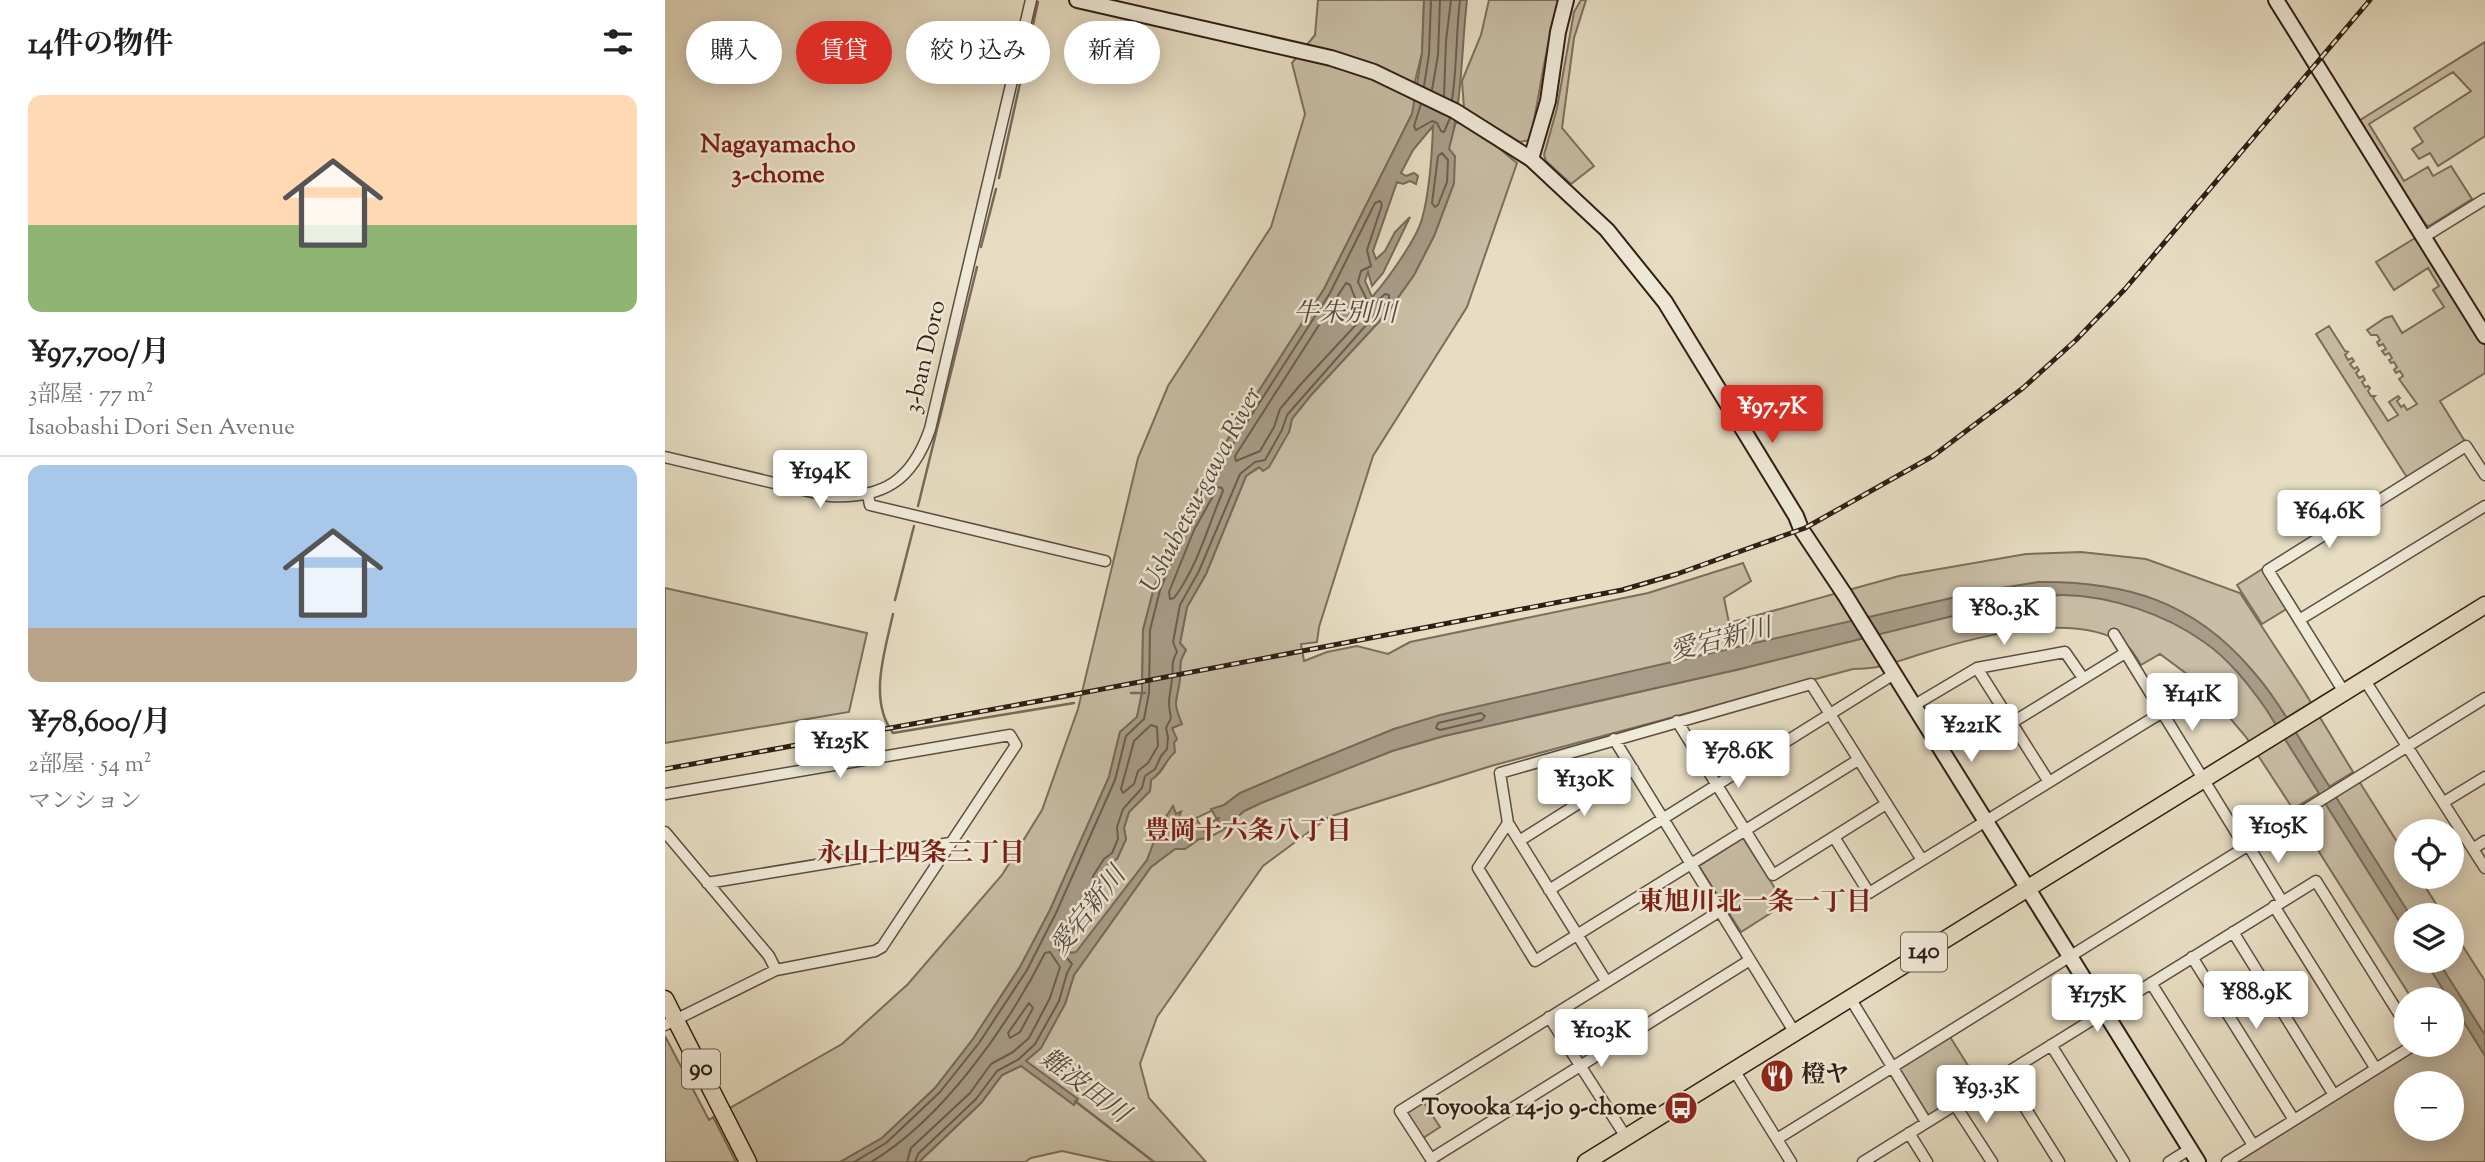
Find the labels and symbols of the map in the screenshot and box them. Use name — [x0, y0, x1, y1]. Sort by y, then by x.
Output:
district label: Nagayamacho 3-chome — [700, 127, 856, 194]
water label: 牛朱別川 — [1293, 296, 1400, 333]
street label: 3-ban Doro — [896, 297, 956, 417]
water label: Ushubetsu-gawa River — [1132, 381, 1272, 599]
pin: ¥97.7K — [1715, 386, 1829, 445]
pin: ¥194K — [771, 450, 869, 510]
pin: ¥64.6K — [2272, 490, 2386, 550]
pin: ¥80.3K — [1947, 588, 2061, 647]
water label: 愛宕新川 — [1666, 610, 1779, 672]
pin: ¥141K — [2143, 674, 2241, 733]
pin: ¥221K — [1922, 704, 2020, 764]
pin: ¥125K — [791, 720, 889, 780]
pin: ¥78.6K — [1681, 730, 1795, 790]
pin: ¥130K — [1535, 758, 1633, 818]
pin: ¥105K — [2229, 806, 2327, 865]
district label: 豊岡十六条八丁目 — [1144, 814, 1352, 851]
district label: 永山十四条三丁目 — [817, 836, 1025, 873]
water label: 愛宕新川 — [1042, 857, 1137, 964]
district label: 東旭川北一条一丁目 — [1638, 885, 1872, 922]
road number: 140 — [1901, 932, 1947, 972]
pin: ¥88.9K — [2199, 972, 2313, 1031]
pin: ¥175K — [2048, 974, 2146, 1034]
pin: ¥103K — [1552, 1010, 1650, 1069]
water label: 難波田川 — [1031, 1041, 1139, 1135]
road number: 90 — [682, 1050, 720, 1088]
restaurant icon: 橙ヤ — [1758, 1057, 1796, 1095]
place label: 橙ヤ — [1801, 1059, 1849, 1093]
pin: ¥93.3K — [1929, 1066, 2043, 1125]
bus stop icon: Toyooka 14-jo 9-chome — [1662, 1089, 1700, 1127]
place label: Toyooka 14-jo 9-chome — [1422, 1091, 1657, 1125]

